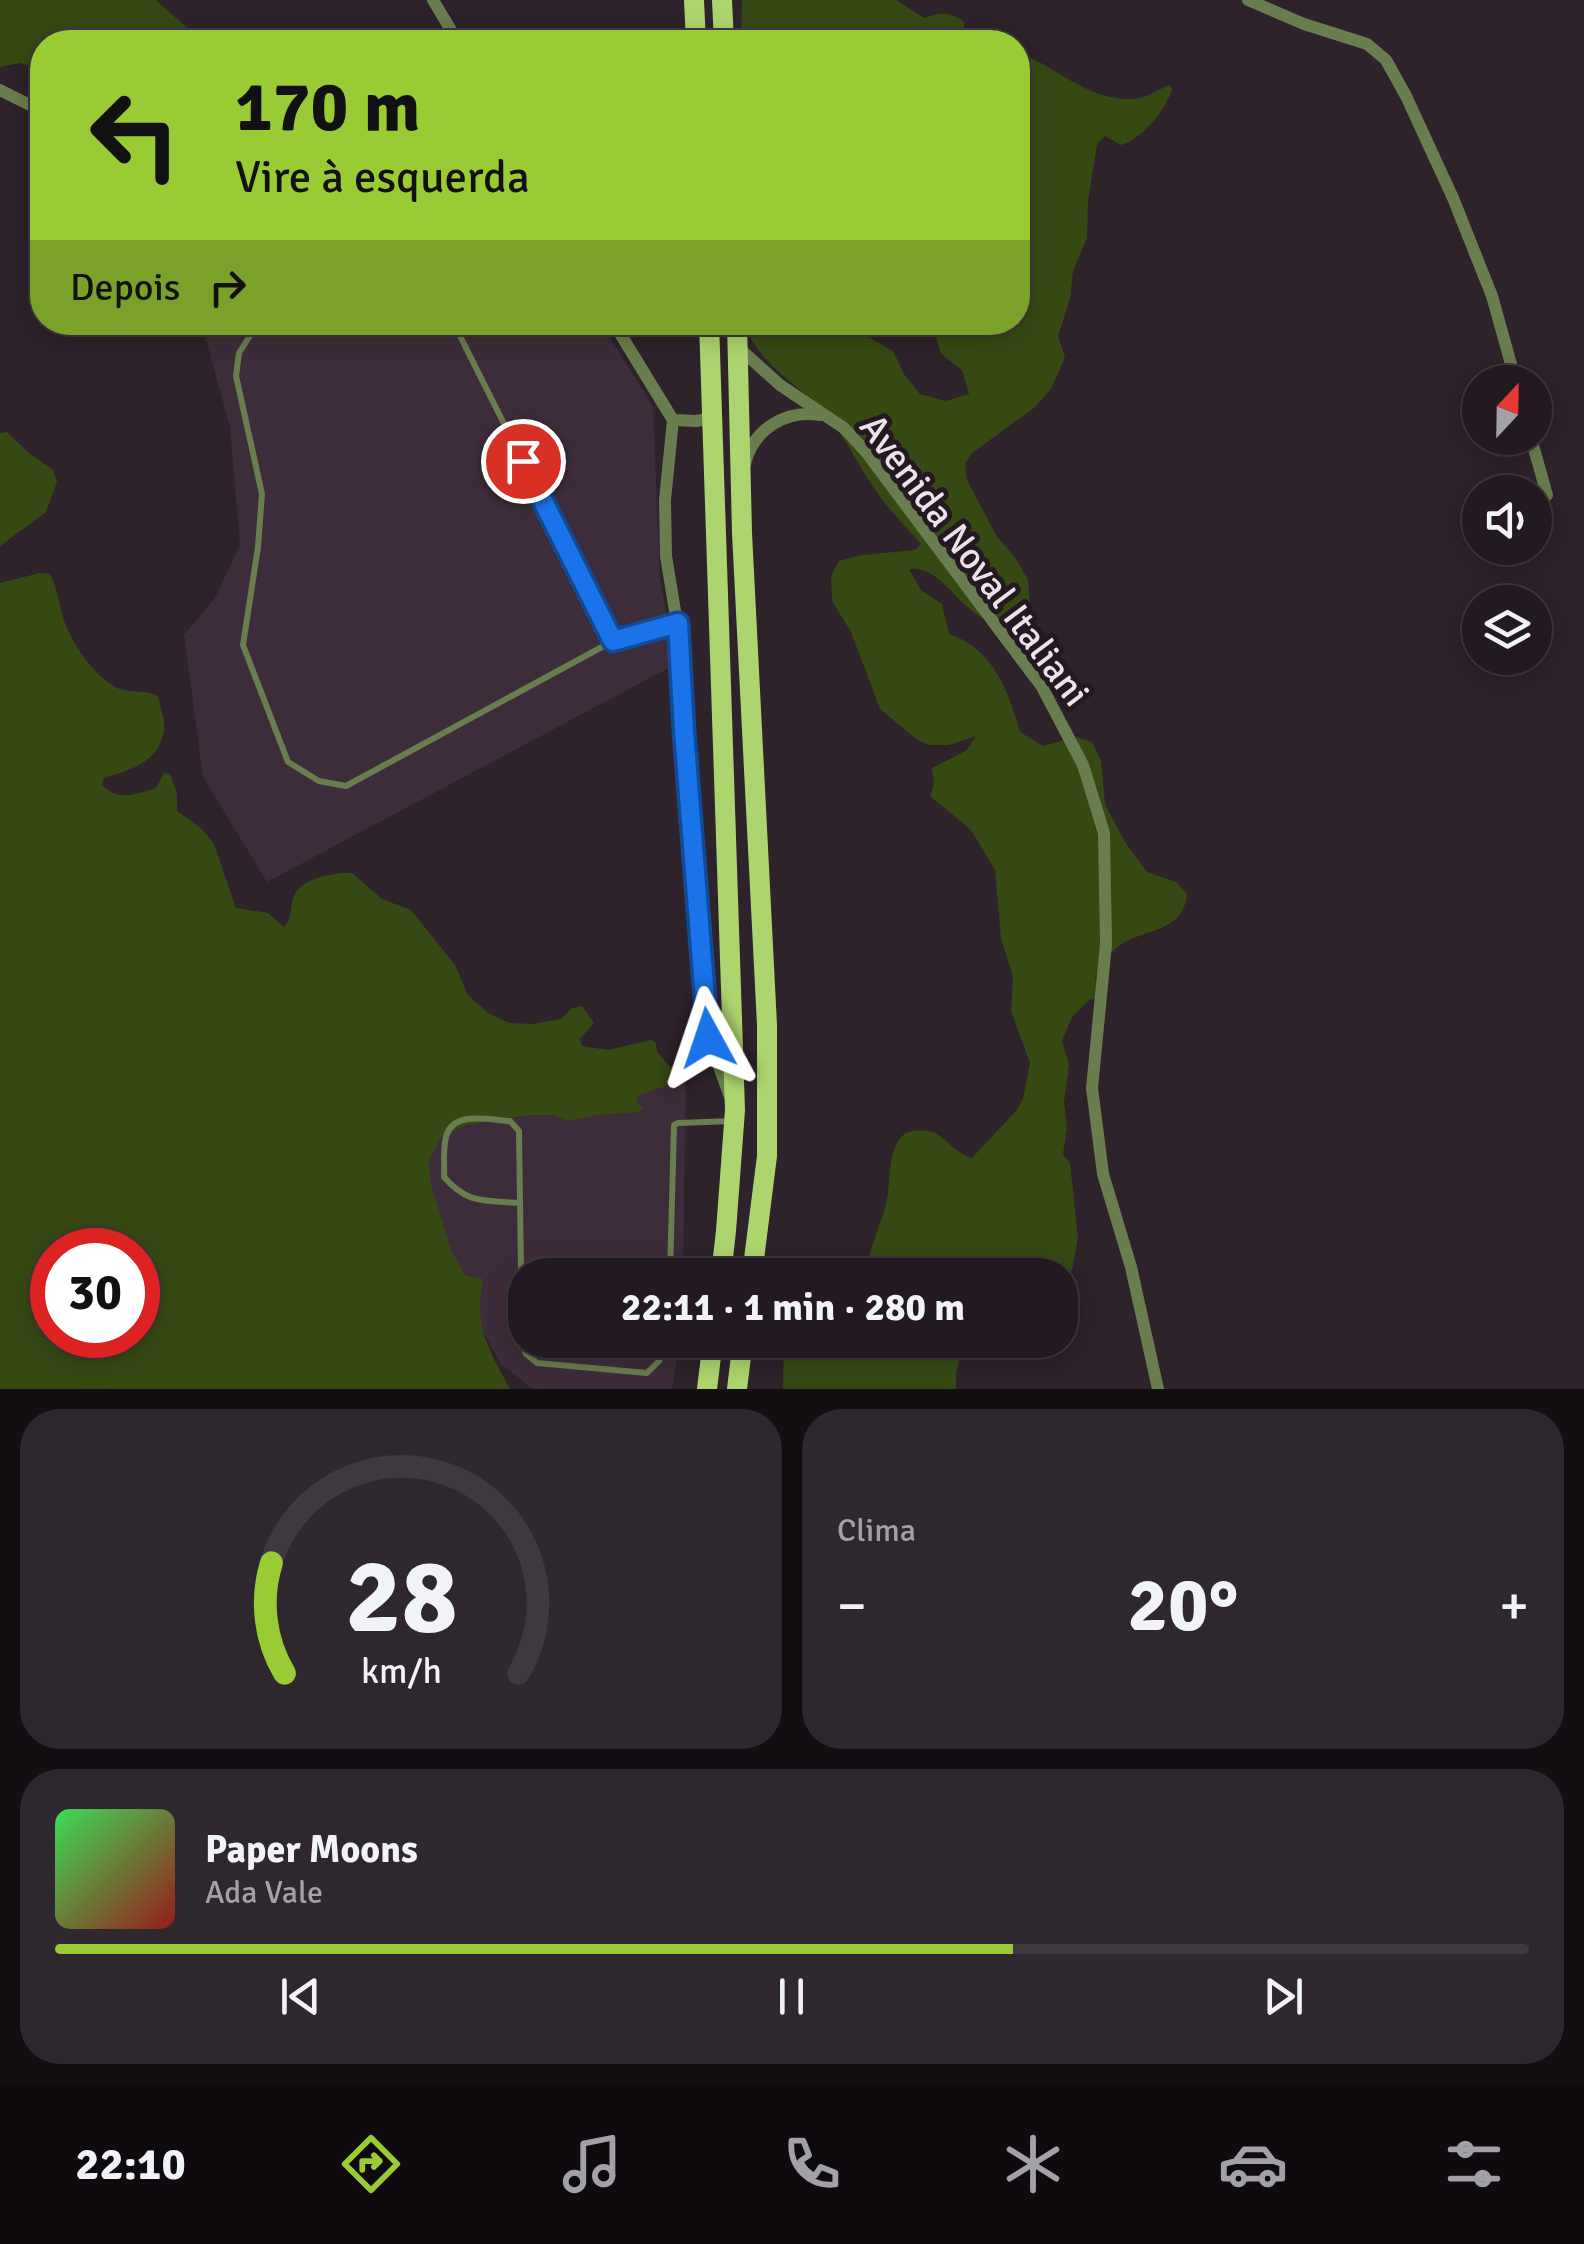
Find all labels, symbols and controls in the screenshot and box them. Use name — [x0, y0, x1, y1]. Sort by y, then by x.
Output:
text: 170 m — [235, 64, 420, 150]
icon: left — [70, 70, 200, 200]
text: Vire à esquerda — [235, 150, 530, 205]
icon: right — [200, 260, 255, 315]
text: Depois — [70, 264, 180, 311]
north arrow — [1462, 365, 1552, 455]
map controls — [1462, 365, 1552, 675]
street label: Avenida Noval Italiani — [849, 405, 1100, 716]
pin — [481, 419, 566, 504]
icon: arrive — [496, 434, 551, 489]
button: sound — [1462, 475, 1552, 565]
button: layers — [1462, 585, 1552, 675]
position arrow — [656, 986, 760, 1090]
speed limit sign: 30 — [30, 1228, 160, 1358]
text: 22:11 · 1 min · 280 m — [621, 1284, 965, 1331]
text: Clima — [837, 1511, 916, 1550]
text: 28 — [345, 1533, 457, 1661]
text: 20° — [1128, 1559, 1239, 1652]
text: − — [837, 1572, 867, 1640]
text: + — [1499, 1572, 1529, 1640]
text: km/h — [361, 1649, 441, 1693]
text: Paper Moons — [205, 1826, 418, 1873]
text: Ada Vale — [205, 1873, 323, 1912]
icon: previous — [273, 1969, 328, 2024]
icon: pause — [764, 1969, 819, 2024]
icon: next — [1256, 1969, 1311, 2024]
icon: directions — [336, 2129, 406, 2199]
icon: music — [557, 2129, 627, 2199]
icon: phone — [777, 2129, 847, 2199]
icon: climate — [998, 2129, 1068, 2199]
icon: car — [1218, 2129, 1288, 2199]
icon: filters — [1439, 2129, 1509, 2199]
text: 22:10 — [75, 2137, 186, 2192]

